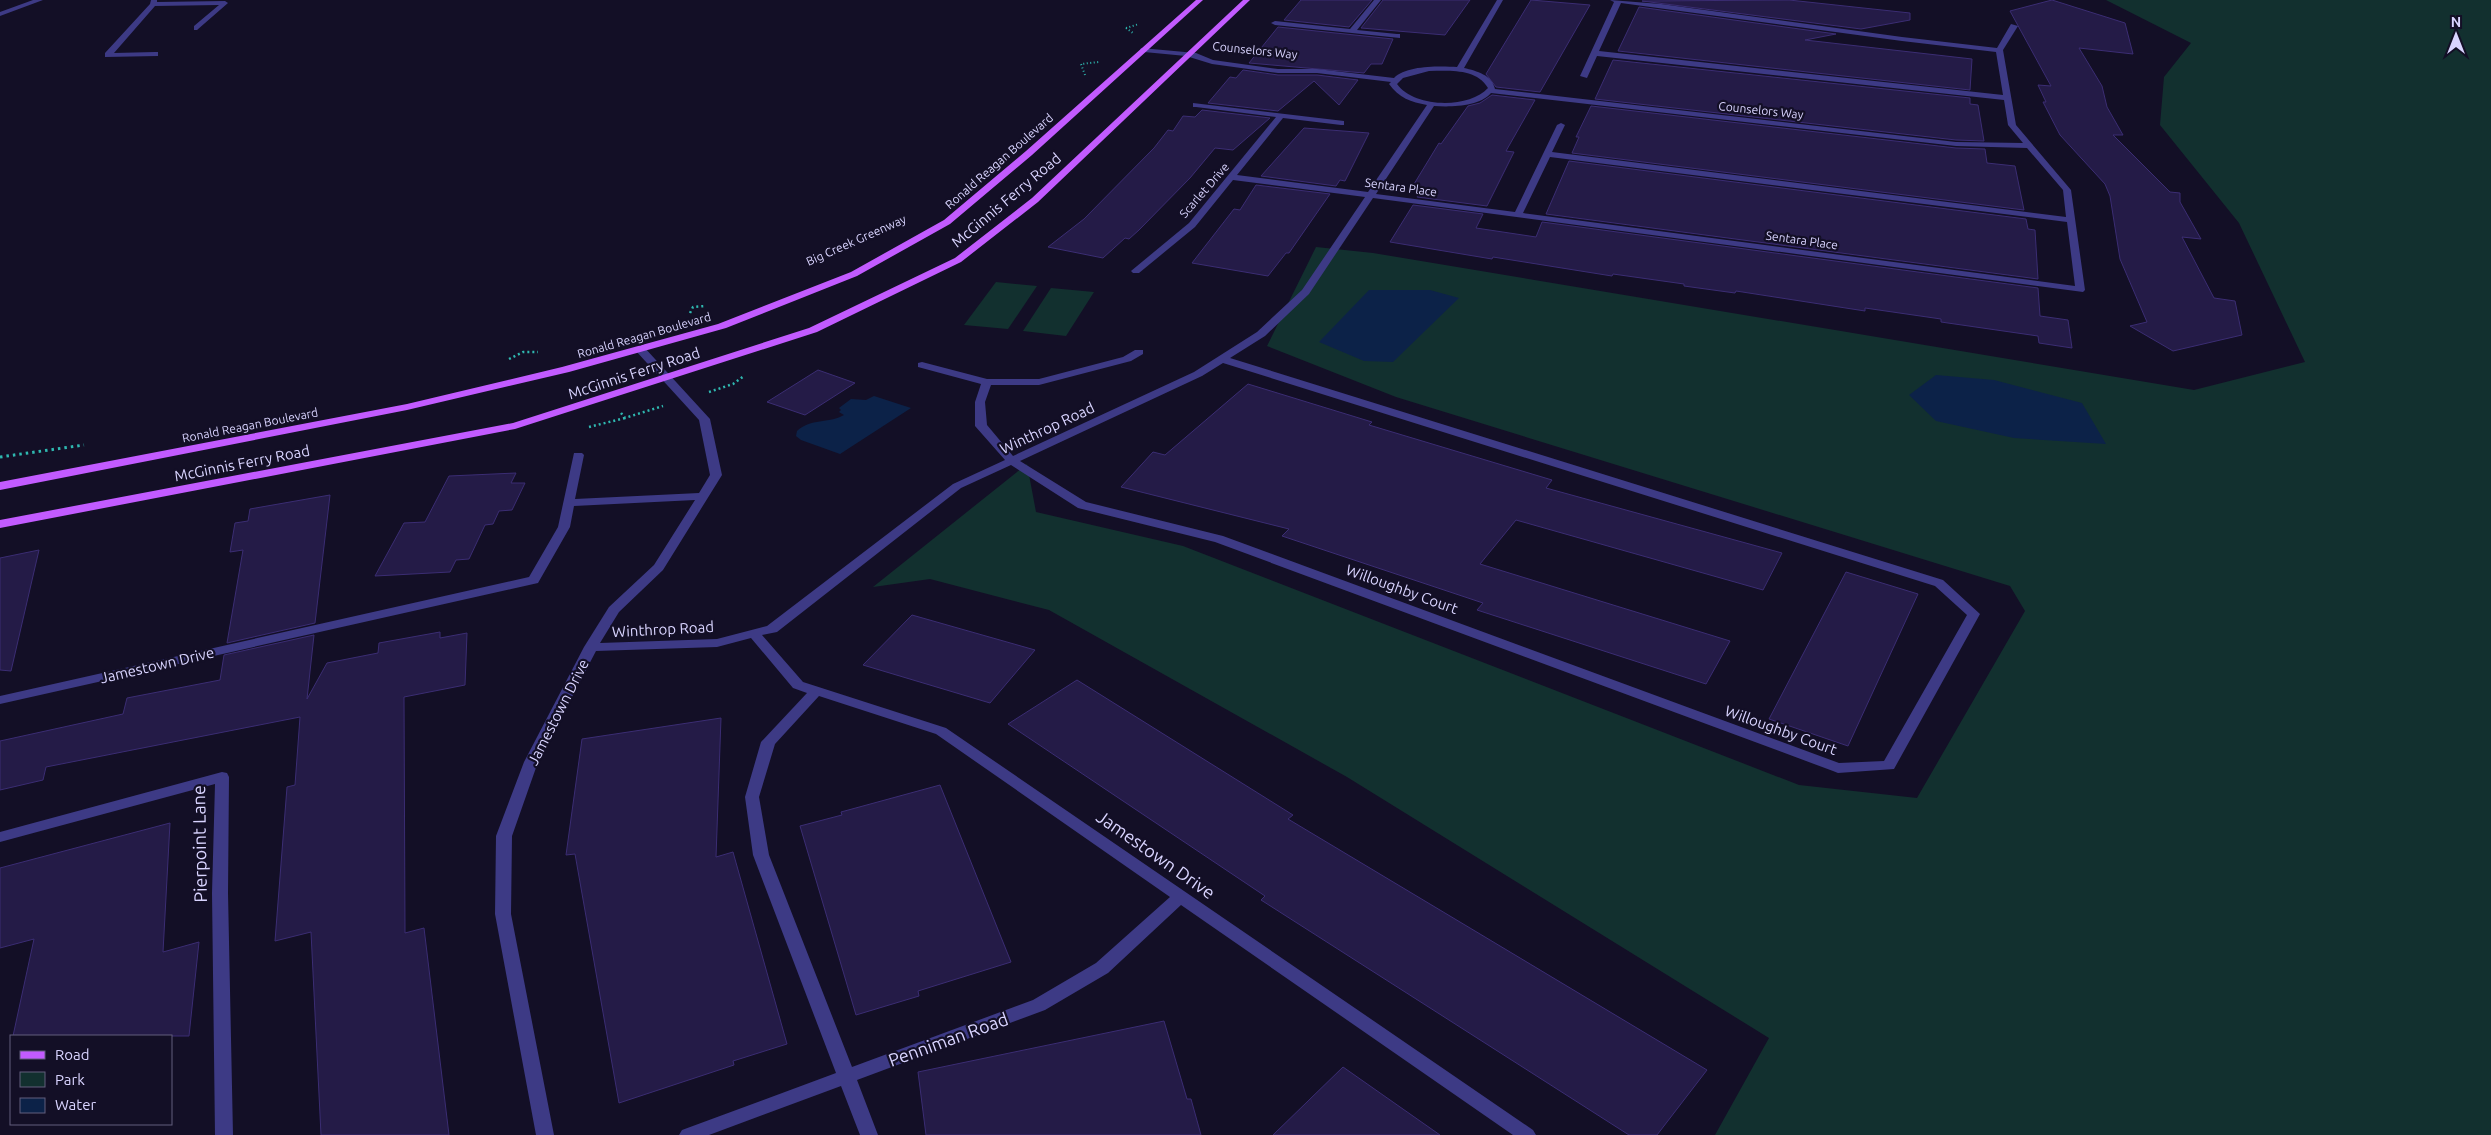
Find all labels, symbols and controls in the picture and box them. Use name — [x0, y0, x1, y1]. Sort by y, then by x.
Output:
north arrow — [2431, 10, 2481, 60]
text: N — [2451, 14, 2461, 30]
street label: Counselors Way — [1212, 39, 1298, 61]
street label: Counselors Way — [1718, 99, 1804, 121]
street label: Ronald Reagan Boulevard — [943, 111, 1055, 211]
street label: McGinnis Ferry Road — [948, 149, 1064, 251]
street label: Scarlet Drive — [1177, 160, 1231, 220]
street label: Sentara Place — [1364, 175, 1438, 199]
street label: Big Creek Greenway — [804, 212, 908, 268]
street label: Sentara Place — [1765, 228, 1839, 252]
street label: Ronald Reagan Boulevard — [576, 310, 712, 360]
street label: McGinnis Ferry Road — [566, 344, 702, 402]
street label: Winthrop Road — [997, 399, 1097, 457]
street label: Ronald Reagan Boulevard — [181, 405, 319, 445]
street label: McGinnis Ferry Road — [173, 442, 311, 484]
street label: Willoughby Court — [1344, 561, 1460, 617]
street label: Winthrop Road — [612, 618, 714, 640]
street label: Jamestown Drive — [98, 644, 216, 686]
street label: Jamestown Drive — [524, 656, 592, 768]
street label: Willoughby Court — [1723, 702, 1839, 758]
street label: Pierpoint Lane — [188, 785, 210, 903]
street label: Jamestown Drive — [1093, 806, 1219, 902]
street label: Penniman Road — [885, 1008, 1011, 1070]
legend — [10, 1035, 172, 1125]
text: Road — [55, 1046, 90, 1063]
text: Park — [55, 1071, 85, 1088]
text: Water — [55, 1096, 96, 1113]

